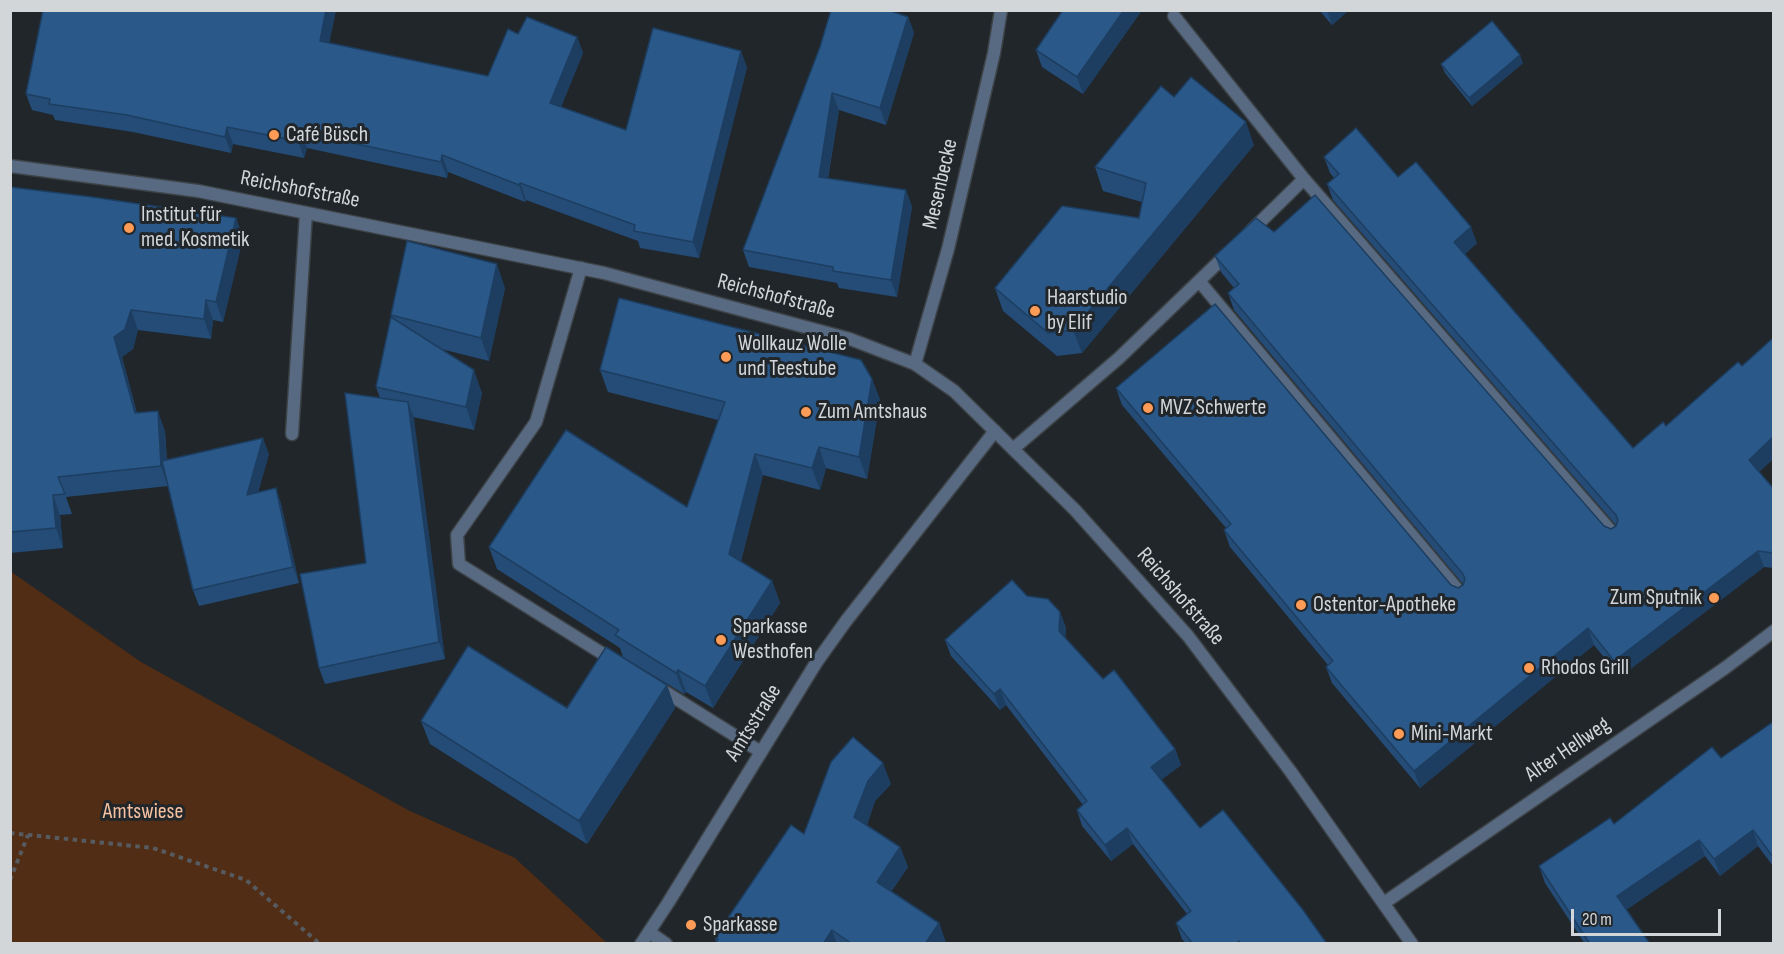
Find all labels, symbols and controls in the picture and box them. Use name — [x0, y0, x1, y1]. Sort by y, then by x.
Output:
place label: Café Büsch — [286, 122, 368, 148]
marker: Café Büsch — [267, 128, 281, 142]
street label: Mesenbecke — [918, 136, 964, 232]
street label: Reichshofstraße — [238, 166, 362, 214]
place label: Institut für med. Kosmetik — [141, 202, 250, 254]
marker: Institut für med. Kosmetik — [122, 221, 136, 235]
street label: Reichshofstraße — [714, 269, 838, 325]
place label: Haarstudio by Elif — [1047, 285, 1127, 336]
marker: Haarstudio by Elif — [1028, 304, 1042, 318]
place label: Wollkauz Wolle und Teestube — [738, 331, 847, 382]
marker: Wollkauz Wolle und Teestube — [719, 350, 733, 364]
place label: MVZ Schwerte — [1160, 395, 1266, 421]
place label: Zum Amtshaus — [818, 399, 927, 425]
marker: MVZ Schwerte — [1141, 401, 1155, 415]
marker: Zum Amtshaus — [799, 405, 813, 419]
street label: Reichshofstraße — [1130, 543, 1230, 651]
place label: Zum Sputnik — [1610, 585, 1702, 611]
marker: Zum Sputnik — [1707, 591, 1721, 605]
place label: Ostentor-Apotheke — [1313, 592, 1456, 618]
marker: Ostentor-Apotheke — [1294, 598, 1308, 612]
place label: Sparkasse Westhofen — [733, 614, 813, 666]
marker: Sparkasse Westhofen — [714, 633, 728, 647]
place label: Rhodos Grill — [1541, 655, 1629, 681]
marker: Rhodos Grill — [1522, 661, 1536, 675]
street label: Amtsstraße — [720, 680, 788, 766]
street label: Alter Hellweg — [1520, 712, 1616, 788]
place label: Mini-Markt — [1411, 721, 1493, 747]
marker: Mini-Markt — [1392, 727, 1406, 741]
park label: Amtswiese — [103, 799, 183, 825]
scale bar — [1574, 897, 1724, 935]
text: 20 m — [1582, 909, 1612, 930]
place label: Sparkasse — [703, 912, 778, 938]
marker: Sparkasse — [684, 918, 698, 932]

